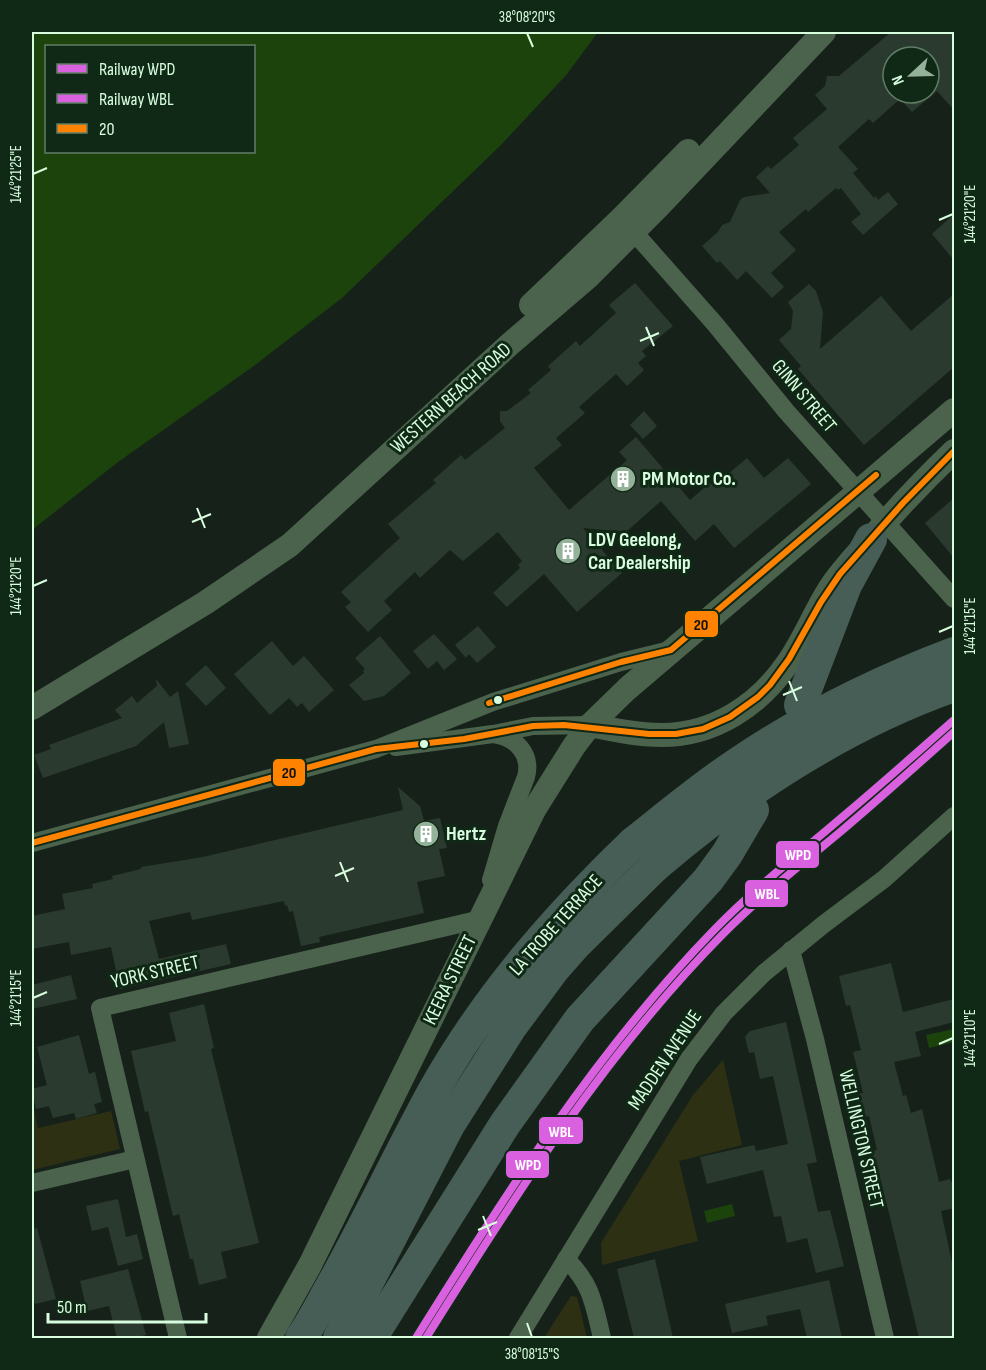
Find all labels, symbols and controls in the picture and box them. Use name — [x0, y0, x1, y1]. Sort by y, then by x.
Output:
text: 38°08'20"S — [499, 8, 555, 27]
legend — [45, 45, 255, 153]
north arrow — [881, 45, 941, 105]
text: Railway WPD — [99, 59, 175, 80]
text: N — [888, 73, 909, 88]
text: Railway WBL — [99, 89, 174, 110]
text: 20 — [99, 119, 114, 140]
text: 144°21'25"E — [7, 145, 26, 203]
text: 144°21'20"E — [961, 185, 980, 243]
street label: WESTERN BEACH ROAD — [386, 337, 516, 459]
street label: GINN STREET — [767, 355, 841, 437]
building icon: PM Motor Co. — [608, 464, 638, 494]
place label: PM Motor Co. — [642, 467, 736, 491]
place label: LDV Geelong, Car Dealership — [588, 528, 691, 575]
building icon: LDV Geelong, Car Dealership — [553, 536, 583, 566]
text: 144°21'20"E — [7, 557, 26, 615]
text: 144°21'15"E — [961, 597, 980, 655]
line badge: 20 — [684, 610, 719, 638]
text: 20 — [694, 616, 708, 635]
unlabelled marker — [492, 694, 504, 706]
unlabelled marker — [418, 738, 430, 750]
line badge: 20 — [272, 758, 306, 787]
text: 20 — [282, 764, 296, 783]
building icon: Hertz — [411, 819, 441, 849]
place label: Hertz — [446, 822, 486, 846]
line badge: WPD — [775, 840, 820, 869]
text: WPD — [785, 846, 811, 865]
street label: LA TROBE TERRACE — [504, 869, 608, 981]
line badge: WBL — [744, 879, 789, 908]
text: WBL — [754, 885, 780, 904]
street label: KEERA STREET — [418, 931, 482, 1029]
street label: YORK STREET — [109, 950, 201, 994]
text: 144°21'15"E — [7, 969, 26, 1027]
street label: MADDEN AVENUE — [623, 1005, 707, 1115]
text: 144°21'10"E — [961, 1009, 980, 1067]
street label: WELLINGTON STREET — [833, 1067, 889, 1211]
line badge: WBL — [538, 1116, 584, 1145]
text: WBL — [548, 1123, 574, 1142]
line badge: WPD — [505, 1150, 550, 1179]
text: WPD — [515, 1156, 541, 1175]
scale bar — [48, 1286, 206, 1324]
text: 50 m — [57, 1297, 87, 1318]
text: 38°08'15"S — [505, 1345, 559, 1364]

